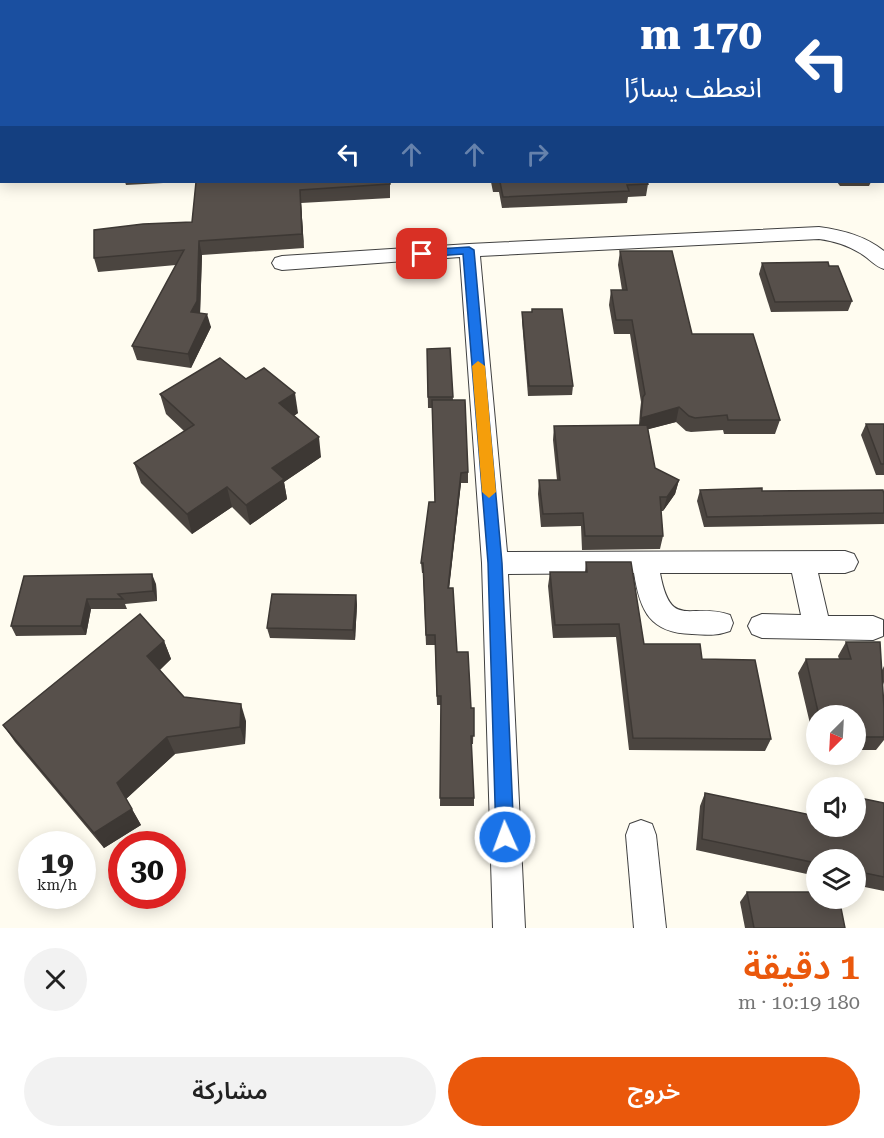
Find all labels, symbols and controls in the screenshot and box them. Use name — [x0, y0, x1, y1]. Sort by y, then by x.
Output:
text: 170 m — [640, 10, 762, 59]
icon: left — [783, 24, 861, 102]
text: انعطف يسارًا — [624, 72, 762, 104]
icon: left — [332, 138, 365, 171]
icon: ahead — [395, 138, 428, 171]
icon: ahead — [458, 138, 491, 171]
icon: right — [521, 138, 554, 171]
pin — [396, 228, 447, 279]
icon: arrive — [405, 237, 438, 270]
north arrow — [806, 705, 866, 765]
map controls — [806, 705, 866, 909]
button: sound — [806, 777, 866, 837]
position arrow — [473, 805, 537, 869]
speed limit sign: 30 — [108, 831, 186, 909]
text: 19 — [40, 845, 74, 880]
button: layers — [806, 849, 866, 909]
text: km/h — [37, 876, 77, 894]
text: 1 دقيقة — [743, 946, 860, 988]
button: close — [24, 948, 87, 1011]
text: 180 m · 10:19 — [738, 990, 860, 1014]
button: مشاركة — [24, 1057, 436, 1126]
button: خروج — [448, 1057, 860, 1126]

